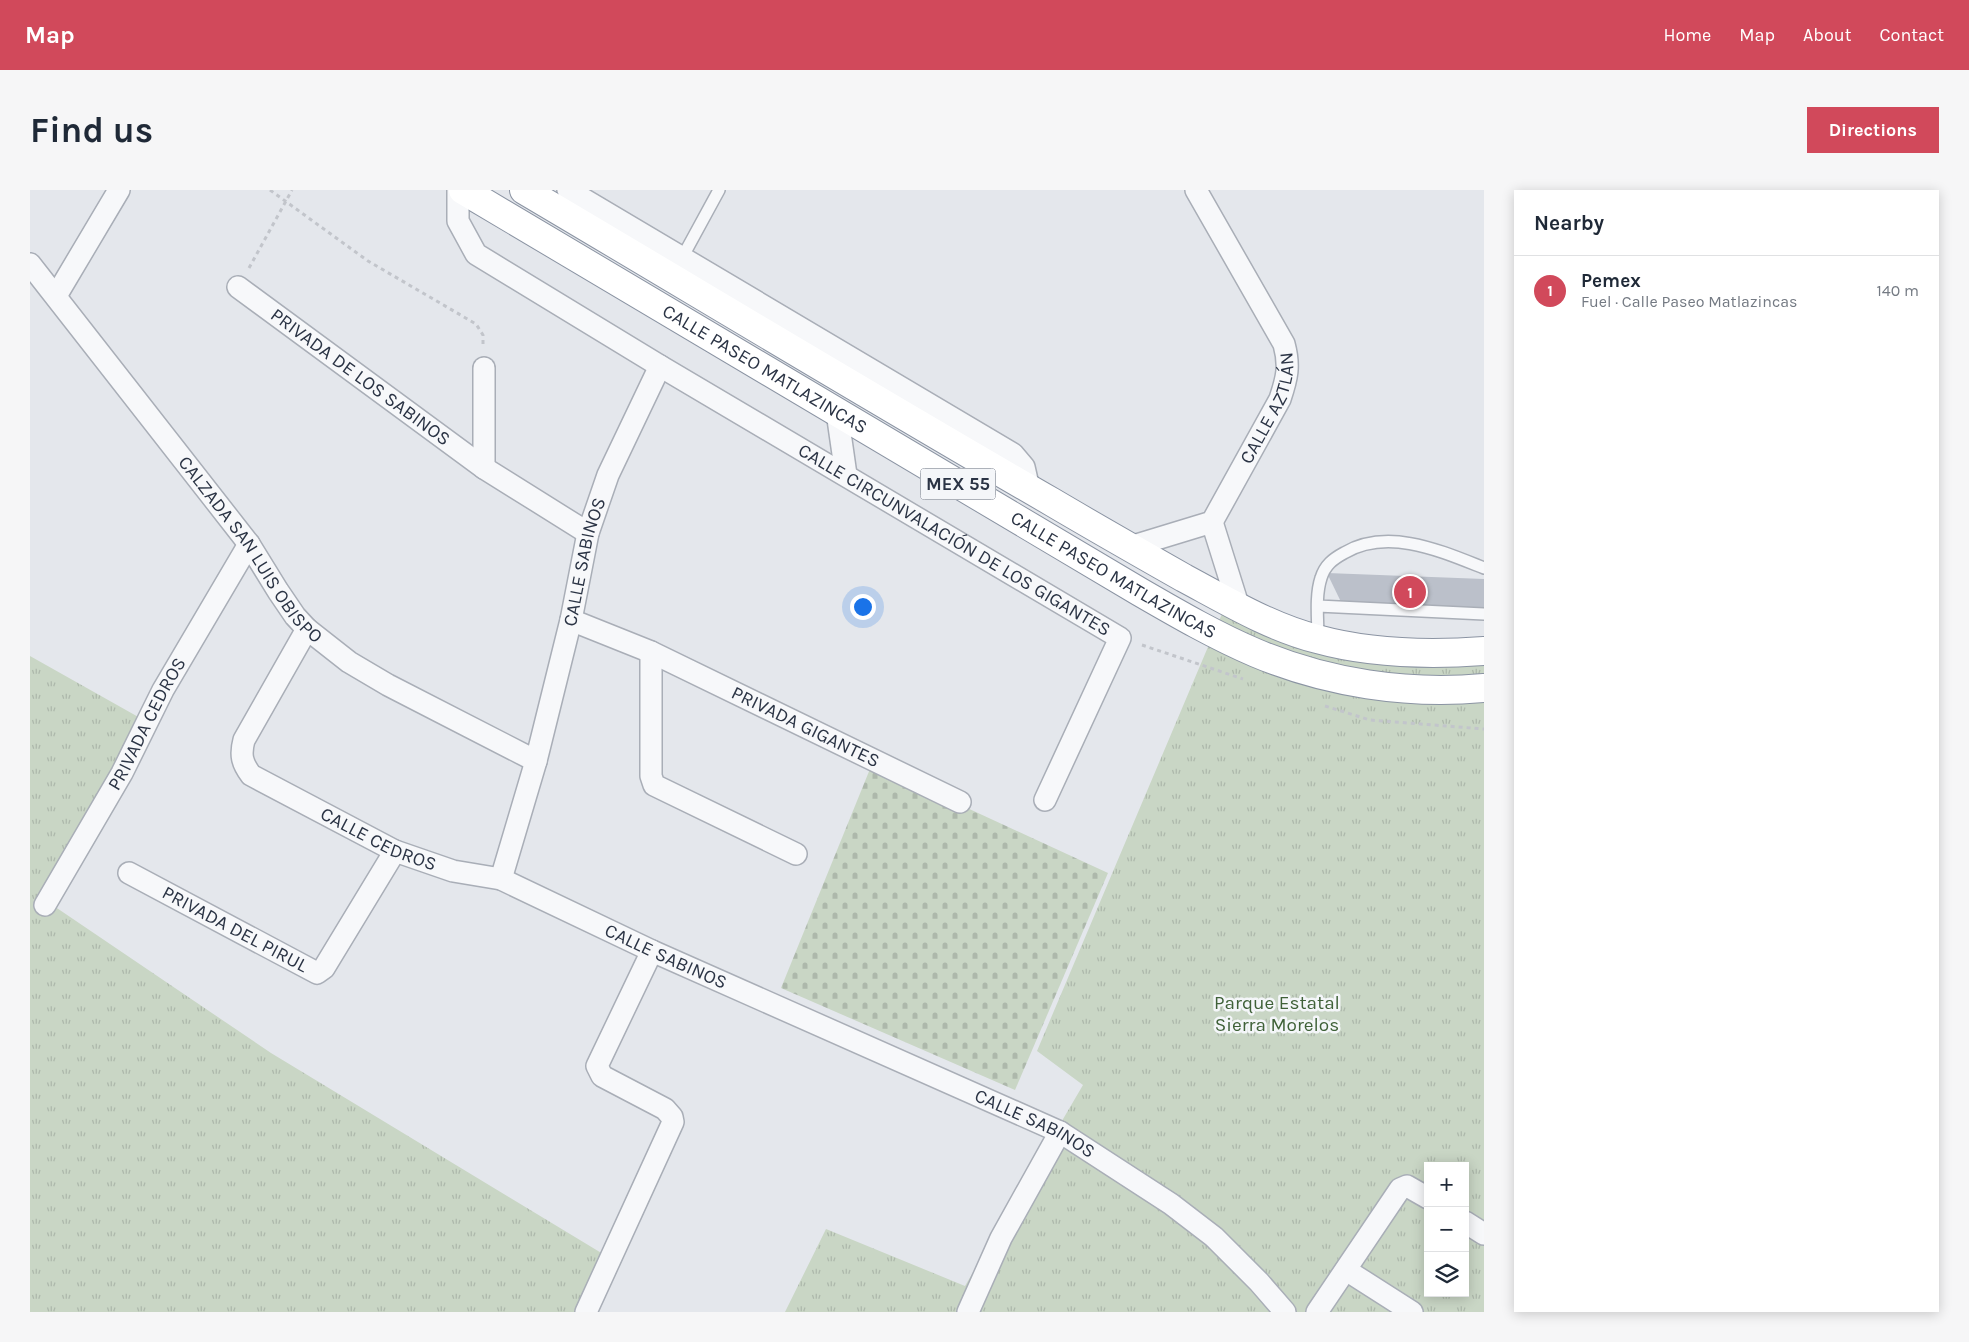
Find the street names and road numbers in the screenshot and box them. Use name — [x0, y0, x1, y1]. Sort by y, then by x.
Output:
street label: CALLE PASEO MATLAZINCAS — [658, 300, 871, 439]
street label: PRIVADA DE LOS SABINOS — [266, 304, 455, 450]
street label: CALLE AZTLÁN — [1235, 351, 1298, 468]
street label: CALLE CIRCUNVALACIÓN DE LOS GIGANTES — [794, 439, 1115, 641]
street label: CALZADA SAN LUIS OBISPO — [174, 452, 327, 648]
road number: MEX 55 — [920, 468, 996, 500]
street label: CALLE SABINOS — [559, 494, 610, 629]
street label: CALLE PASEO MATLAZINCAS — [1007, 507, 1220, 644]
street label: PRIVADA CEDROS — [103, 653, 191, 794]
street label: PRIVADA GIGANTES — [728, 682, 883, 772]
street label: CALLE CEDROS — [317, 803, 439, 875]
street label: PRIVADA DEL PIRUL — [158, 882, 312, 977]
street label: CALLE SABINOS — [601, 919, 730, 994]
street label: CALLE SABINOS — [971, 1084, 1099, 1163]

